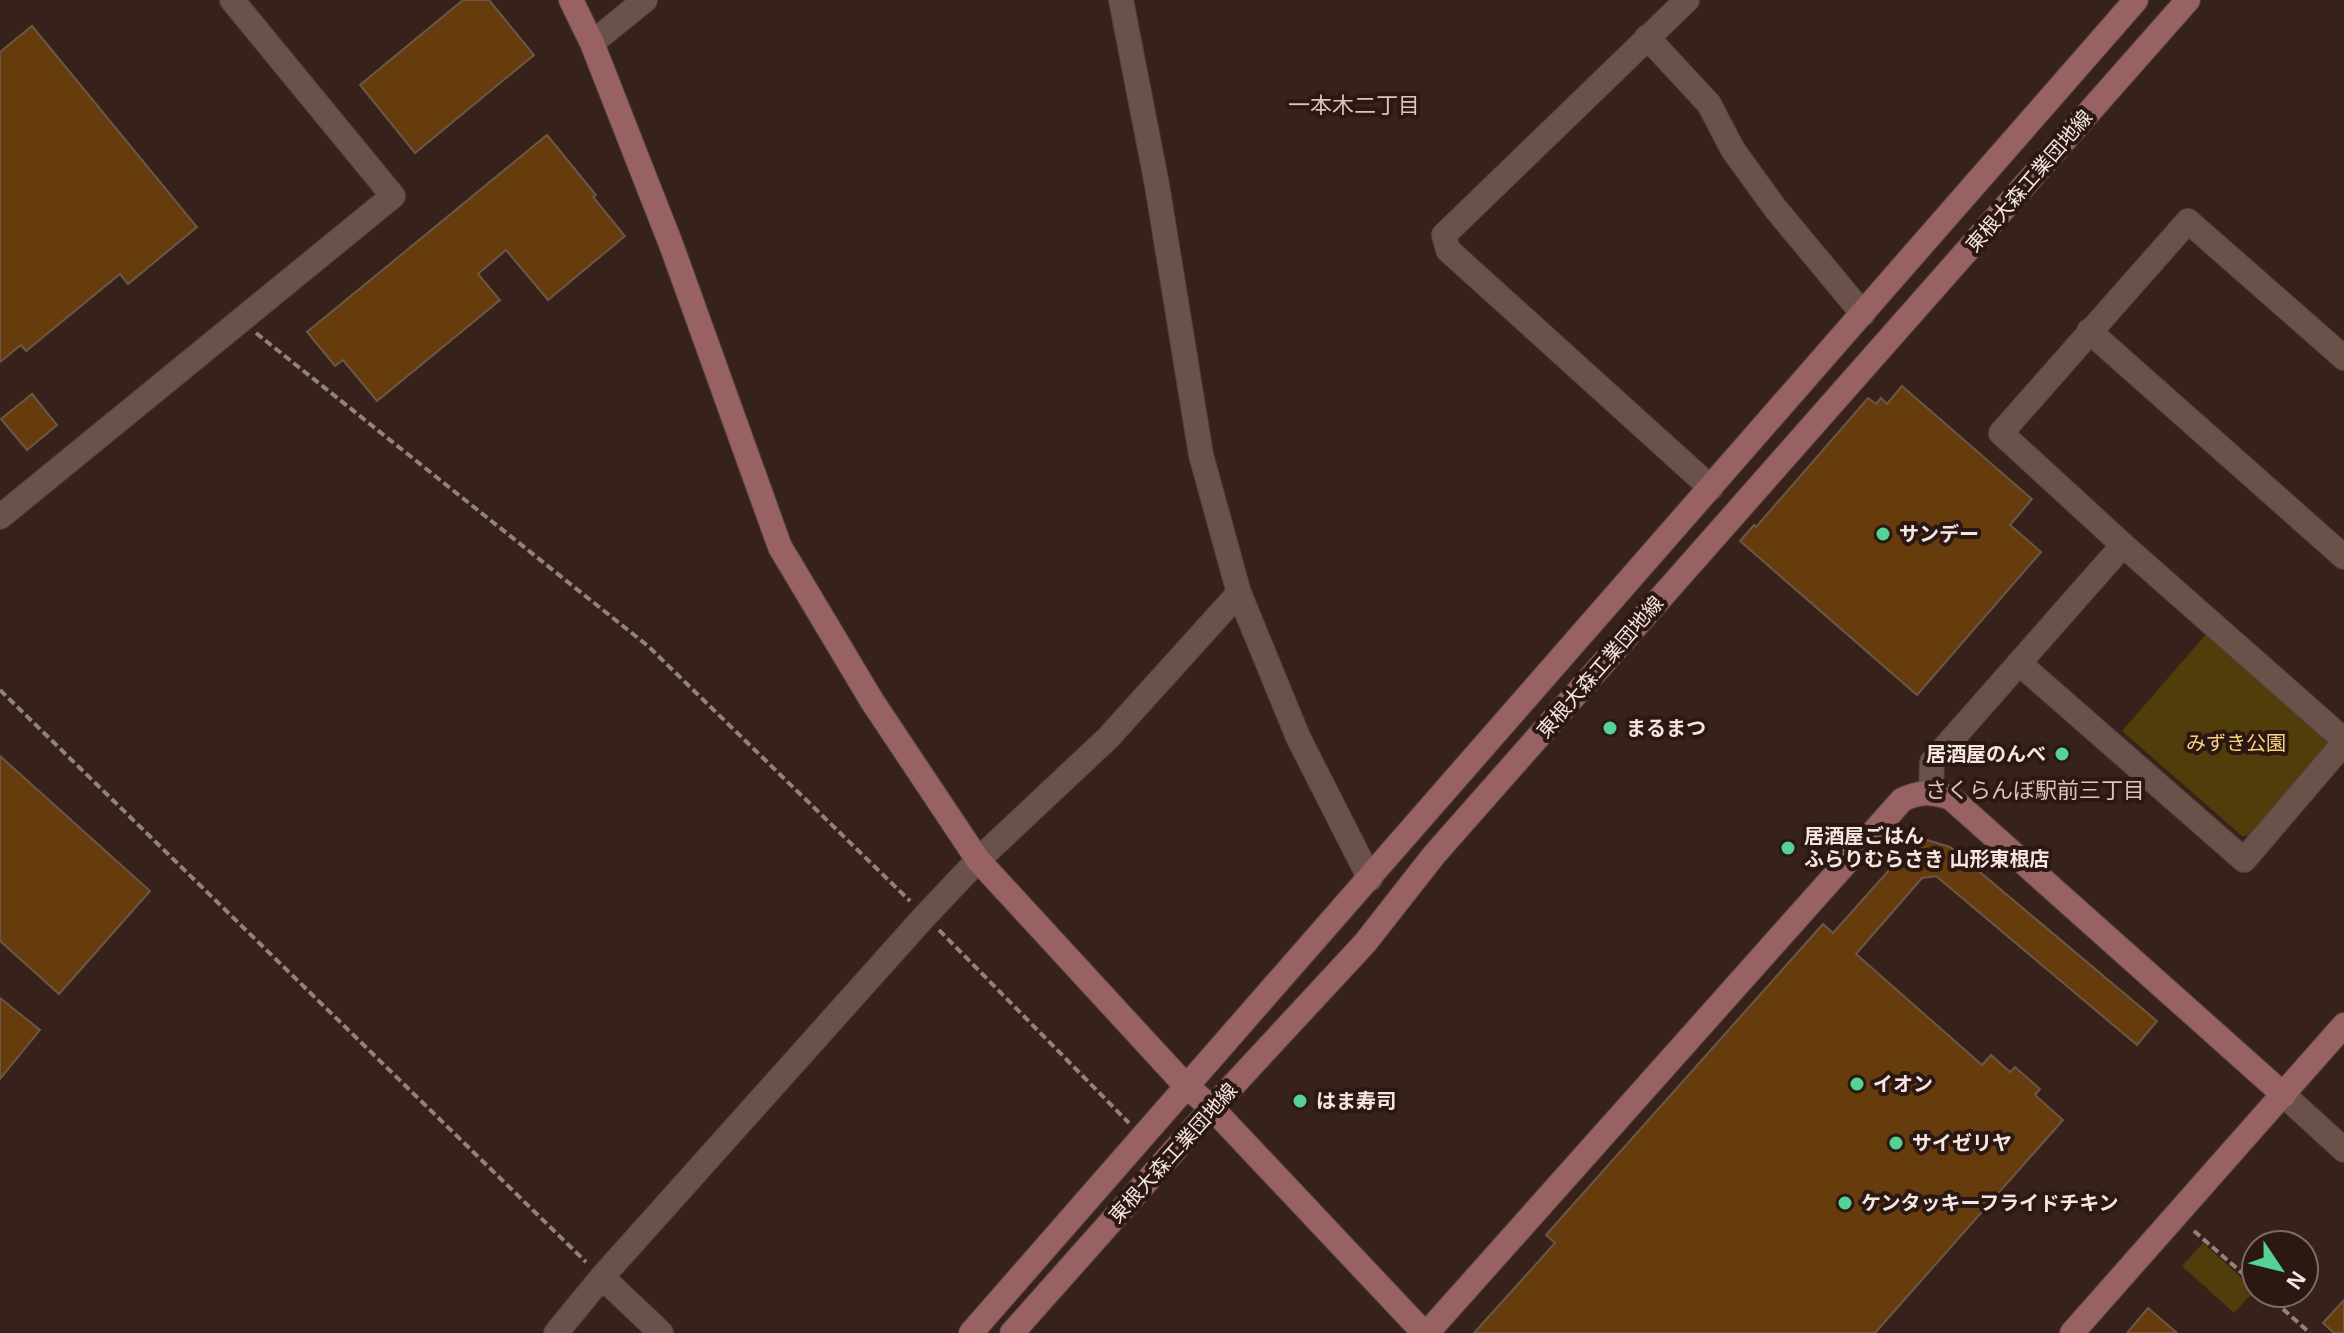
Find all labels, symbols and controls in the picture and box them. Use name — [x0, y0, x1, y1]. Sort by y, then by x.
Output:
district label: 一本木二丁目 — [1288, 93, 1420, 118]
street label: 東根大森工業団地線 — [1962, 106, 2096, 256]
place label: サンデー — [1899, 523, 1979, 545]
marker: サンデー — [1874, 525, 1892, 543]
street label: 東根大森工業団地線 — [1533, 592, 1667, 742]
place label: まるまつ — [1626, 717, 1706, 739]
marker: まるまつ — [1601, 719, 1619, 737]
park label: みずき公園 — [2186, 732, 2286, 754]
place label: 居酒屋のんべ — [1926, 743, 2046, 765]
marker: 居酒屋のんべ — [2053, 745, 2071, 763]
district label: さくらんぼ駅前三丁目 — [1925, 778, 2145, 803]
place label: 居酒屋ごはん ふらりむらさき 山形東根店 — [1804, 825, 2050, 870]
marker: 居酒屋ごはん ふらりむらさき 山形東根店 — [1779, 839, 1797, 857]
place label: イオン — [1873, 1073, 1933, 1095]
marker: イオン — [1848, 1075, 1866, 1093]
street label: 東根大森工業団地線 — [1105, 1079, 1241, 1227]
place label: はま寿司 — [1316, 1090, 1396, 1112]
marker: はま寿司 — [1291, 1092, 1309, 1110]
place label: サイゼリヤ — [1912, 1132, 2012, 1154]
marker: サイゼリヤ — [1887, 1134, 1905, 1152]
place label: ケンタッキーフライドチキン — [1861, 1192, 2119, 1214]
marker: ケンタッキーフライドチキン — [1836, 1194, 1854, 1212]
north arrow — [2240, 1229, 2320, 1309]
text: N — [2281, 1267, 2311, 1294]

